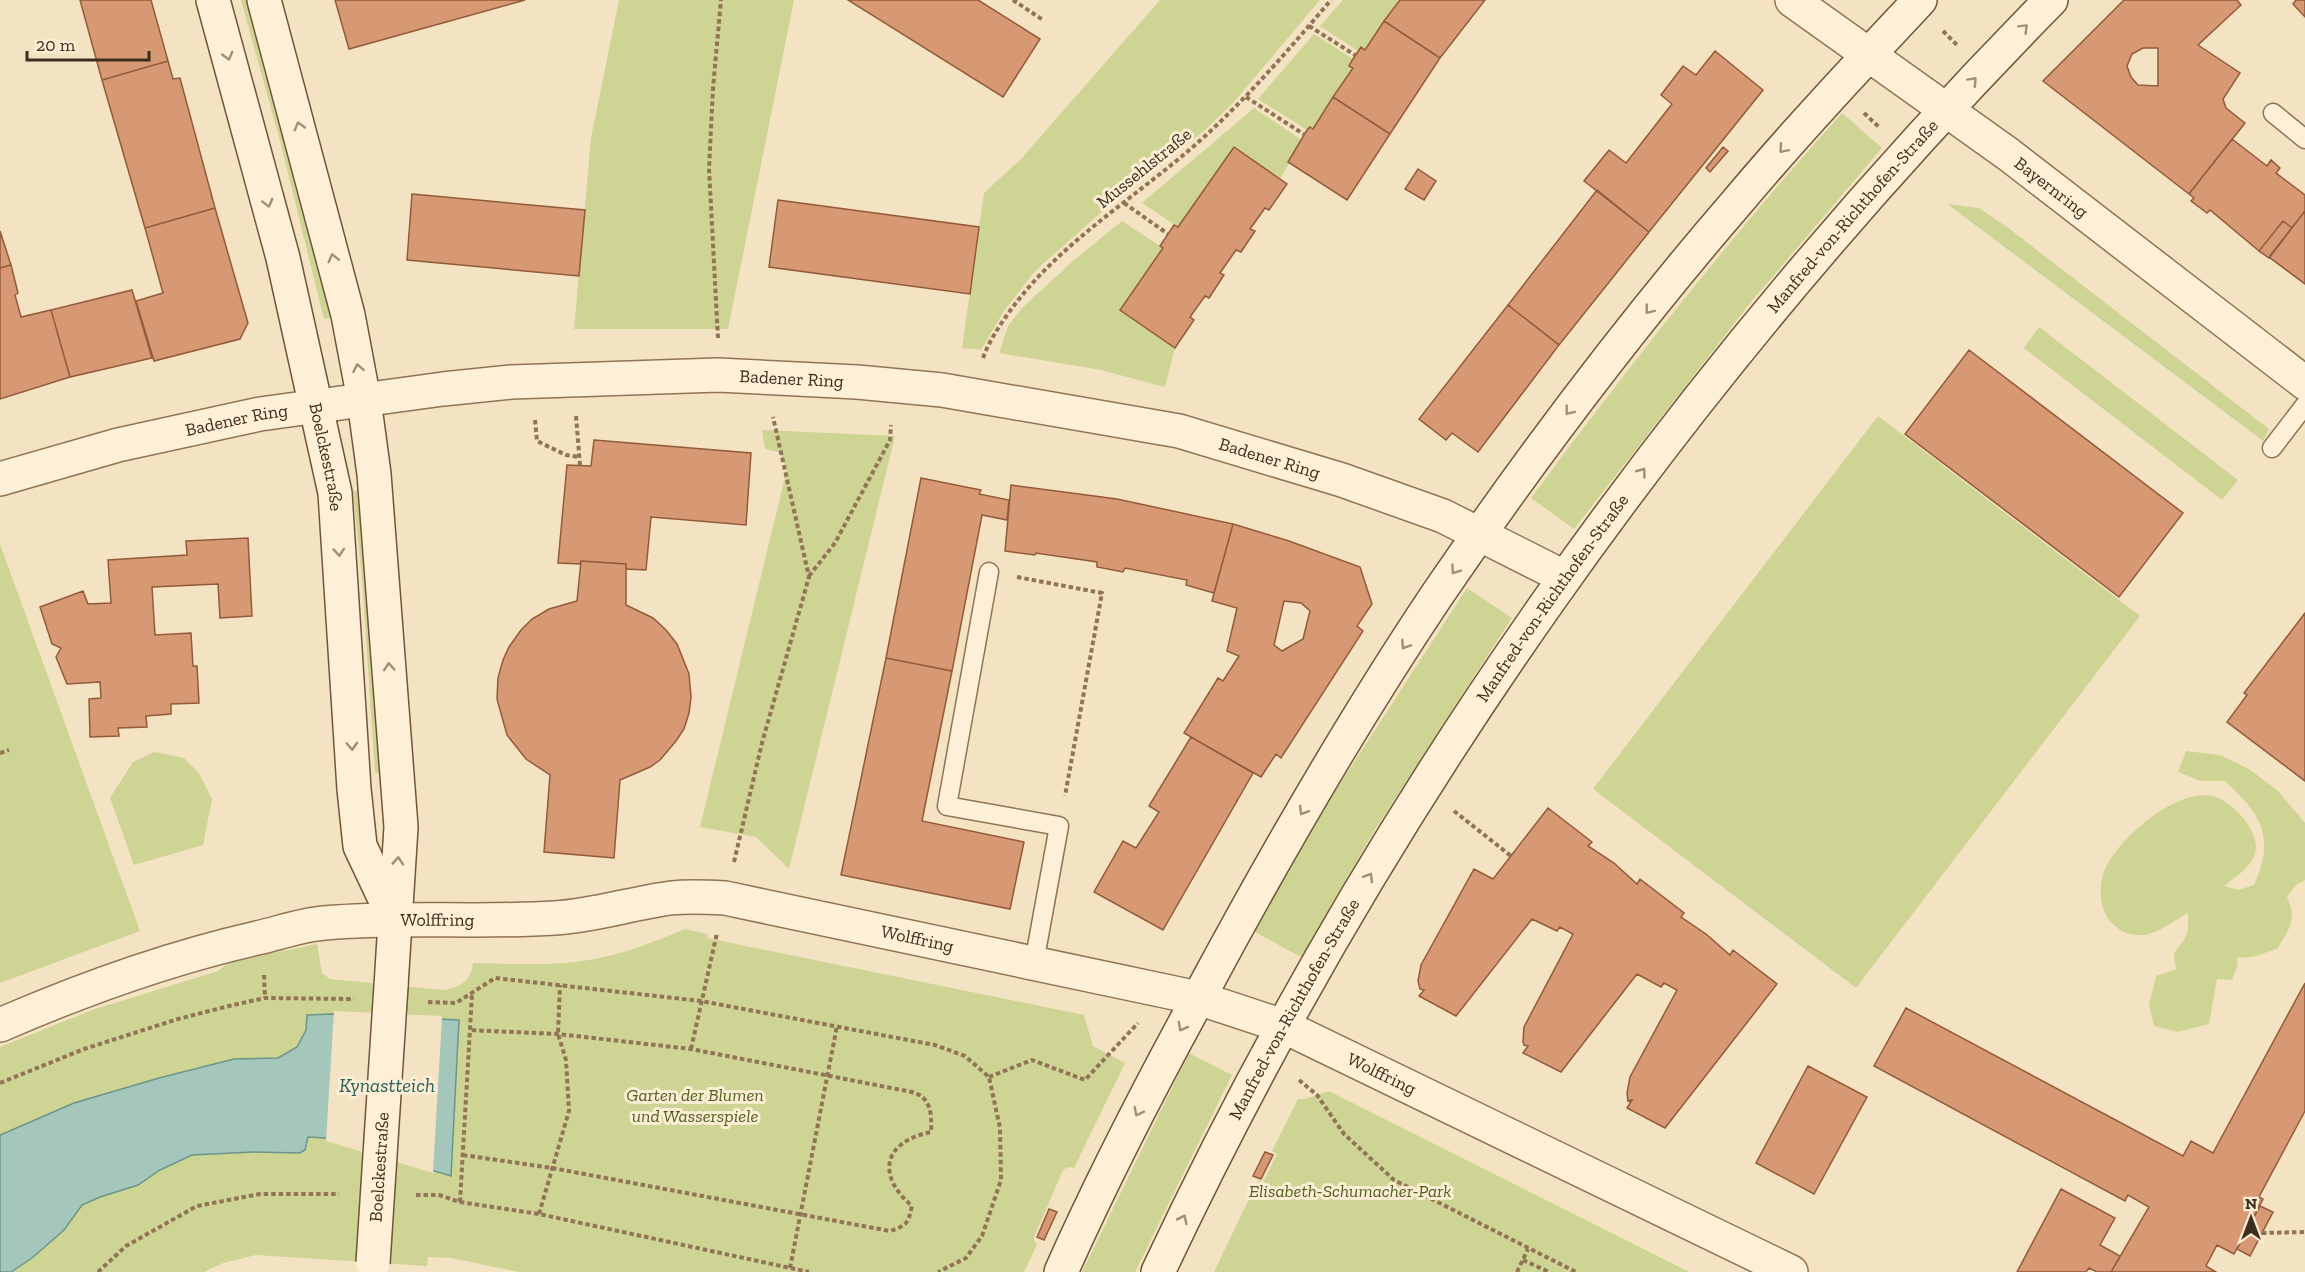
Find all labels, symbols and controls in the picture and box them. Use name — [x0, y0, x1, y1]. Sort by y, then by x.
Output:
scale bar — [27, 24, 148, 62]
one-way arrow — [2016, 25, 2027, 36]
text: 20 m — [36, 34, 76, 56]
one-way arrow — [221, 51, 234, 61]
one-way arrow — [1966, 77, 1977, 88]
street label: Manfred-von-Richthofen-Straße — [1762, 115, 1943, 317]
one-way arrow — [293, 121, 306, 131]
street label: Mussehlstraße — [1092, 123, 1196, 213]
one-way arrow — [1779, 143, 1790, 153]
street label: Bayernring — [2010, 152, 2093, 223]
one-way arrow — [261, 197, 273, 208]
one-way arrow — [328, 253, 340, 264]
one-way arrow — [1645, 303, 1656, 314]
one-way arrow — [352, 364, 365, 374]
street label: Badener Ring — [739, 365, 844, 392]
street label: Badener Ring — [183, 399, 289, 441]
street label: Boelckestraße — [304, 401, 347, 512]
one-way arrow — [1566, 405, 1577, 416]
street label: Badener Ring — [1216, 433, 1323, 484]
one-way arrow — [1635, 468, 1646, 479]
street label: Manfred-von-Richthofen-Straße — [1471, 490, 1633, 706]
one-way arrow — [333, 547, 346, 556]
one-way arrow — [1451, 563, 1462, 574]
one-way arrow — [1400, 639, 1412, 649]
one-way arrow — [383, 662, 396, 671]
one-way arrow — [345, 742, 358, 751]
one-way arrow — [1298, 805, 1310, 815]
one-way arrow — [392, 856, 405, 865]
one-way arrow — [1361, 873, 1373, 883]
street label: Manfred-von-Richthofen-Straße — [1224, 895, 1364, 1124]
street label: Wolffring — [400, 909, 475, 931]
street label: Wolffring — [879, 920, 956, 957]
one-way arrow — [1178, 1021, 1189, 1032]
street label: Wolffring — [1344, 1048, 1420, 1100]
water label: Kynastteich — [339, 1073, 435, 1097]
park label: Garten der Blumen und Wasserspiele — [626, 1084, 764, 1127]
one-way arrow — [1134, 1106, 1146, 1117]
street label: Boelckestraße — [365, 1111, 394, 1223]
park label: Elisabeth-Schumacher-Park — [1249, 1180, 1451, 1202]
north arrow — [2221, 1188, 2281, 1248]
text: N — [2245, 1194, 2257, 1213]
one-way arrow — [1176, 1215, 1188, 1226]

